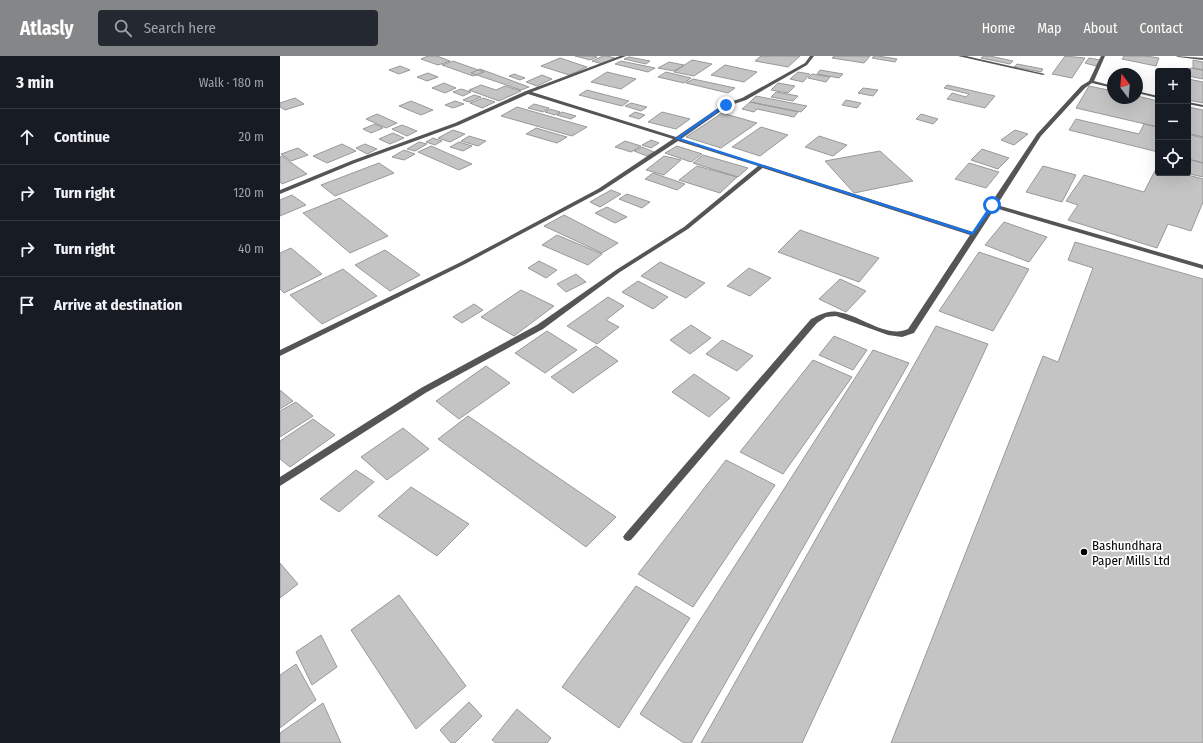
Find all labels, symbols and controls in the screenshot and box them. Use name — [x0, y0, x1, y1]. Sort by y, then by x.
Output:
search box — [98, 10, 378, 46]
text: Atlasly — [20, 17, 74, 40]
icon: search — [112, 17, 134, 39]
text: Search here — [144, 19, 216, 37]
text: Home — [982, 20, 1015, 37]
text: Map — [1037, 20, 1061, 37]
text: About — [1083, 20, 1118, 37]
text: Contact — [1140, 20, 1183, 37]
north arrow — [1107, 68, 1143, 104]
map controls — [1155, 68, 1191, 176]
button: + — [1155, 68, 1191, 104]
text: 3 min — [16, 72, 54, 93]
text: Walk · 180 m — [199, 75, 264, 90]
route end — [717, 96, 735, 114]
button: − — [1155, 104, 1191, 140]
icon: ahead — [16, 126, 38, 148]
text: Continue — [54, 128, 110, 146]
text: 20 m — [238, 129, 264, 144]
button: locate — [1155, 140, 1191, 176]
icon: right — [16, 182, 38, 204]
text: Turn right — [54, 184, 115, 202]
text: 120 m — [233, 185, 264, 200]
route start — [983, 196, 1001, 214]
icon: right — [16, 238, 38, 260]
text: Turn right — [54, 240, 115, 258]
text: 40 m — [238, 241, 264, 256]
icon: arrive — [16, 294, 38, 316]
text: Arrive at destination — [54, 296, 182, 314]
place label: Bashundhara Paper Mills Ltd — [1092, 538, 1170, 568]
marker: Bashundhara Paper Mills Ltd — [1079, 547, 1089, 557]

